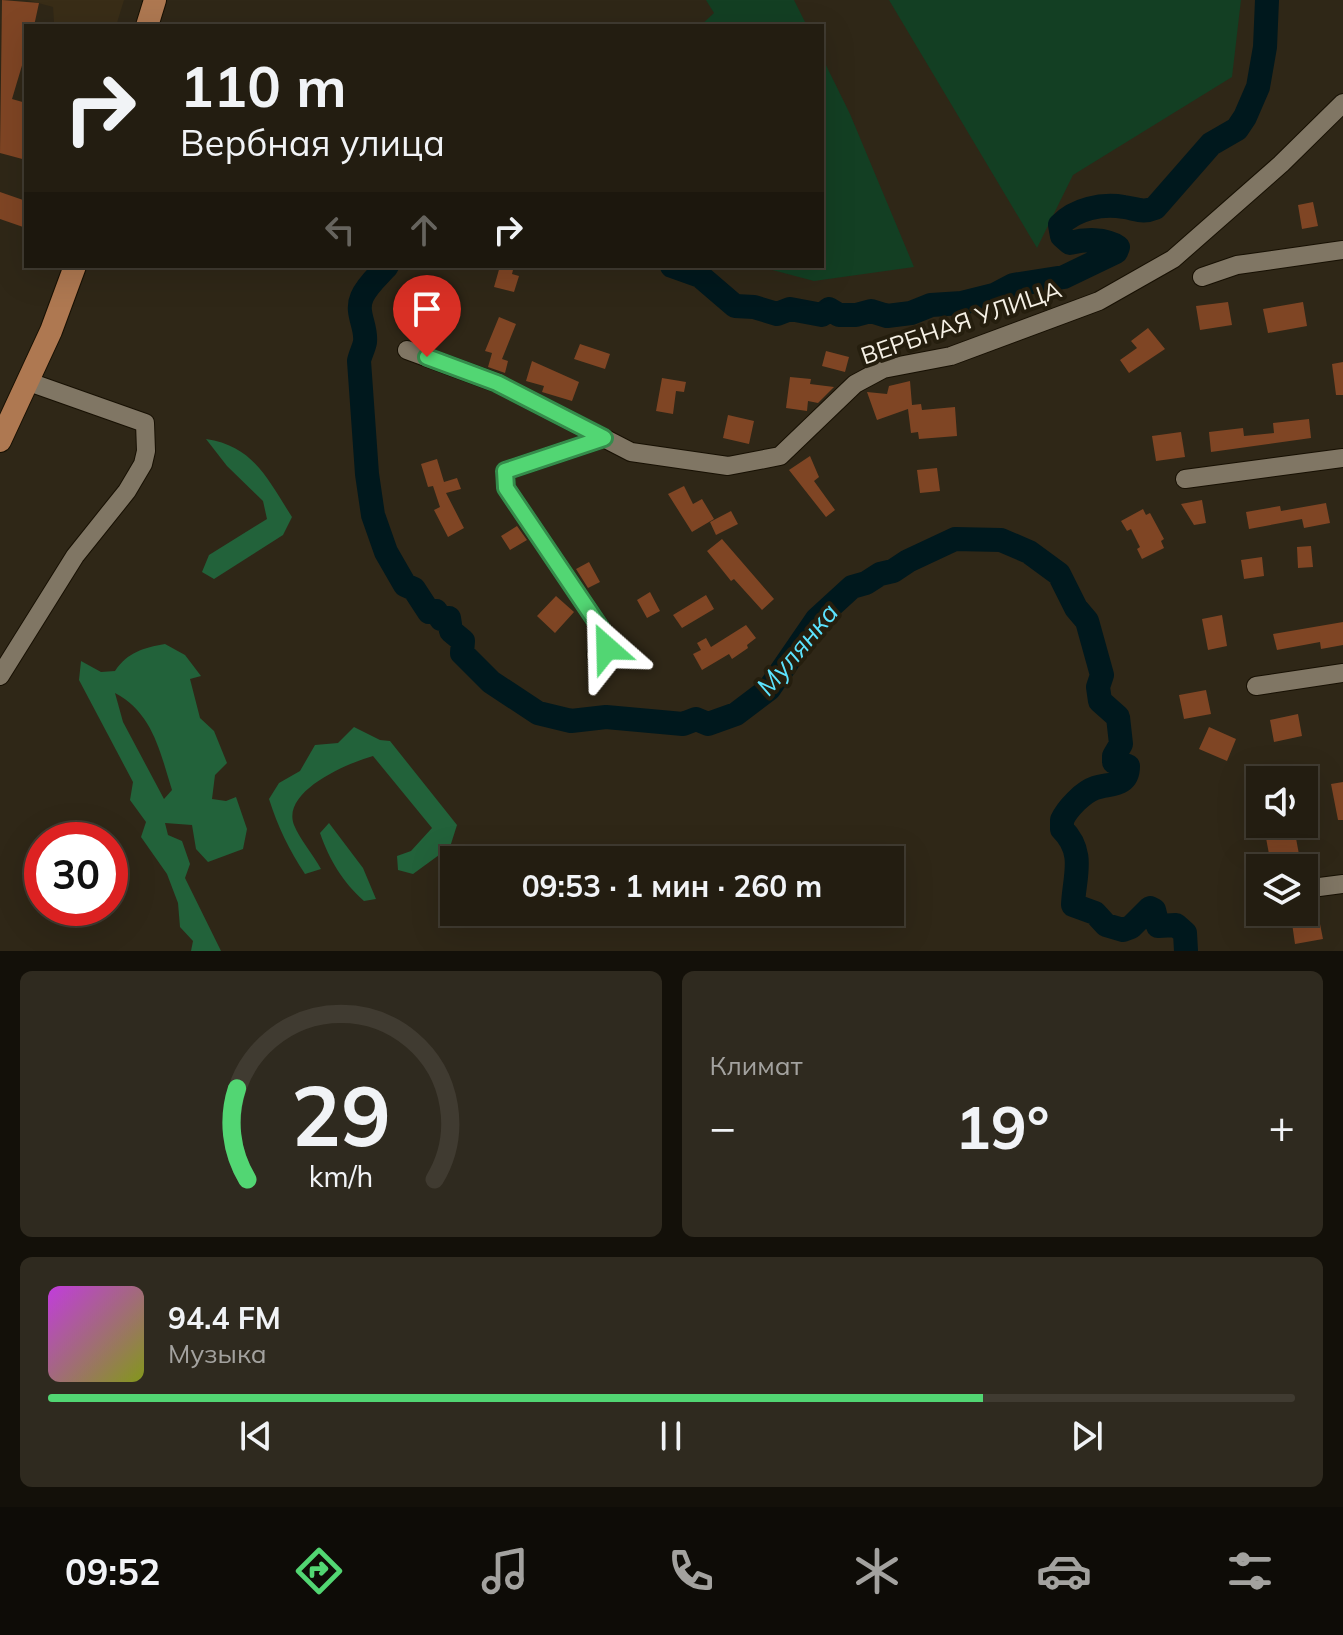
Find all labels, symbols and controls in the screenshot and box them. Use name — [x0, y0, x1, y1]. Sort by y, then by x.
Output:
text: 110 m — [180, 51, 347, 121]
icon: right — [48, 56, 152, 160]
text: Вербная улица — [180, 120, 445, 165]
icon: left — [318, 208, 362, 252]
icon: ahead — [402, 208, 446, 252]
icon: right — [486, 208, 530, 252]
street label: ВЕРБНАЯ УЛИЦА — [857, 273, 1066, 370]
pin — [393, 275, 461, 357]
icon: arrive — [405, 287, 449, 331]
water label: Мулянка — [749, 596, 845, 702]
position arrow — [565, 606, 649, 690]
map controls — [1246, 766, 1318, 926]
button: sound — [1246, 766, 1318, 838]
speed limit sign: 30 — [24, 822, 128, 926]
button: layers — [1246, 854, 1318, 926]
text: 09:53 · 1 мин · 260 m — [522, 867, 822, 905]
text: Климат — [710, 1049, 803, 1082]
text: 29 — [291, 1062, 391, 1167]
text: 19° — [955, 1089, 1050, 1164]
text: − — [710, 1099, 736, 1154]
text: + — [1269, 1099, 1295, 1154]
text: km/h — [308, 1158, 373, 1194]
text: 94.4 FM — [168, 1299, 281, 1337]
text: Музыка — [168, 1337, 267, 1370]
icon: previous — [234, 1414, 278, 1458]
icon: pause — [649, 1414, 693, 1458]
icon: next — [1065, 1414, 1109, 1458]
icon: directions — [291, 1543, 347, 1599]
icon: music — [477, 1543, 533, 1599]
icon: phone — [663, 1543, 719, 1599]
icon: climate — [849, 1543, 905, 1599]
icon: car — [1036, 1543, 1092, 1599]
icon: filters — [1222, 1543, 1278, 1599]
text: 09:52 — [65, 1549, 160, 1594]

